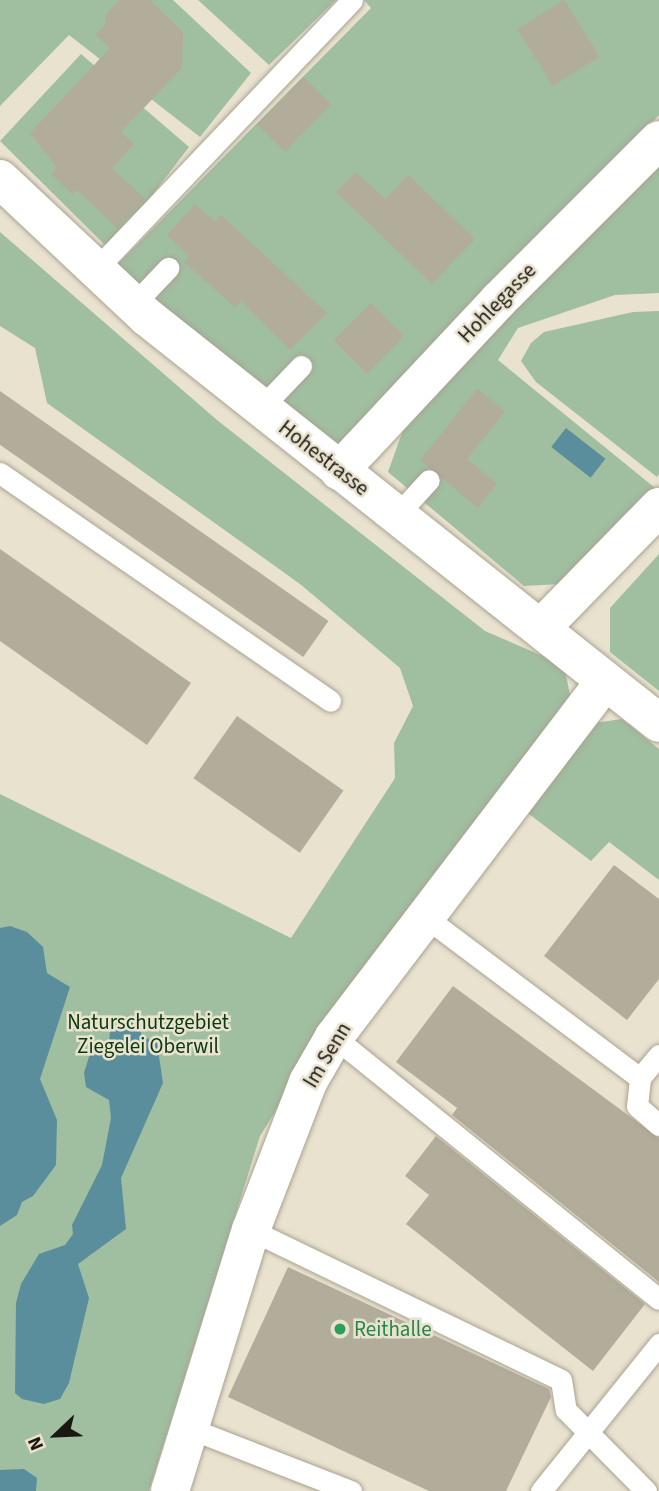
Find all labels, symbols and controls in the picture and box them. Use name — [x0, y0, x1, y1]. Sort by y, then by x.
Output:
street label: Hohlegasse — [453, 258, 541, 348]
street label: Hohestrasse — [274, 415, 374, 501]
park label: Naturschutzgebiet Ziegelei Oberwil — [67, 1009, 229, 1059]
street label: Im Senn — [298, 1018, 356, 1092]
place label: Reithalle — [354, 1316, 432, 1342]
marker: Reithalle — [332, 1321, 348, 1337]
north arrow — [21, 1400, 91, 1470]
text: N — [21, 1432, 51, 1455]

